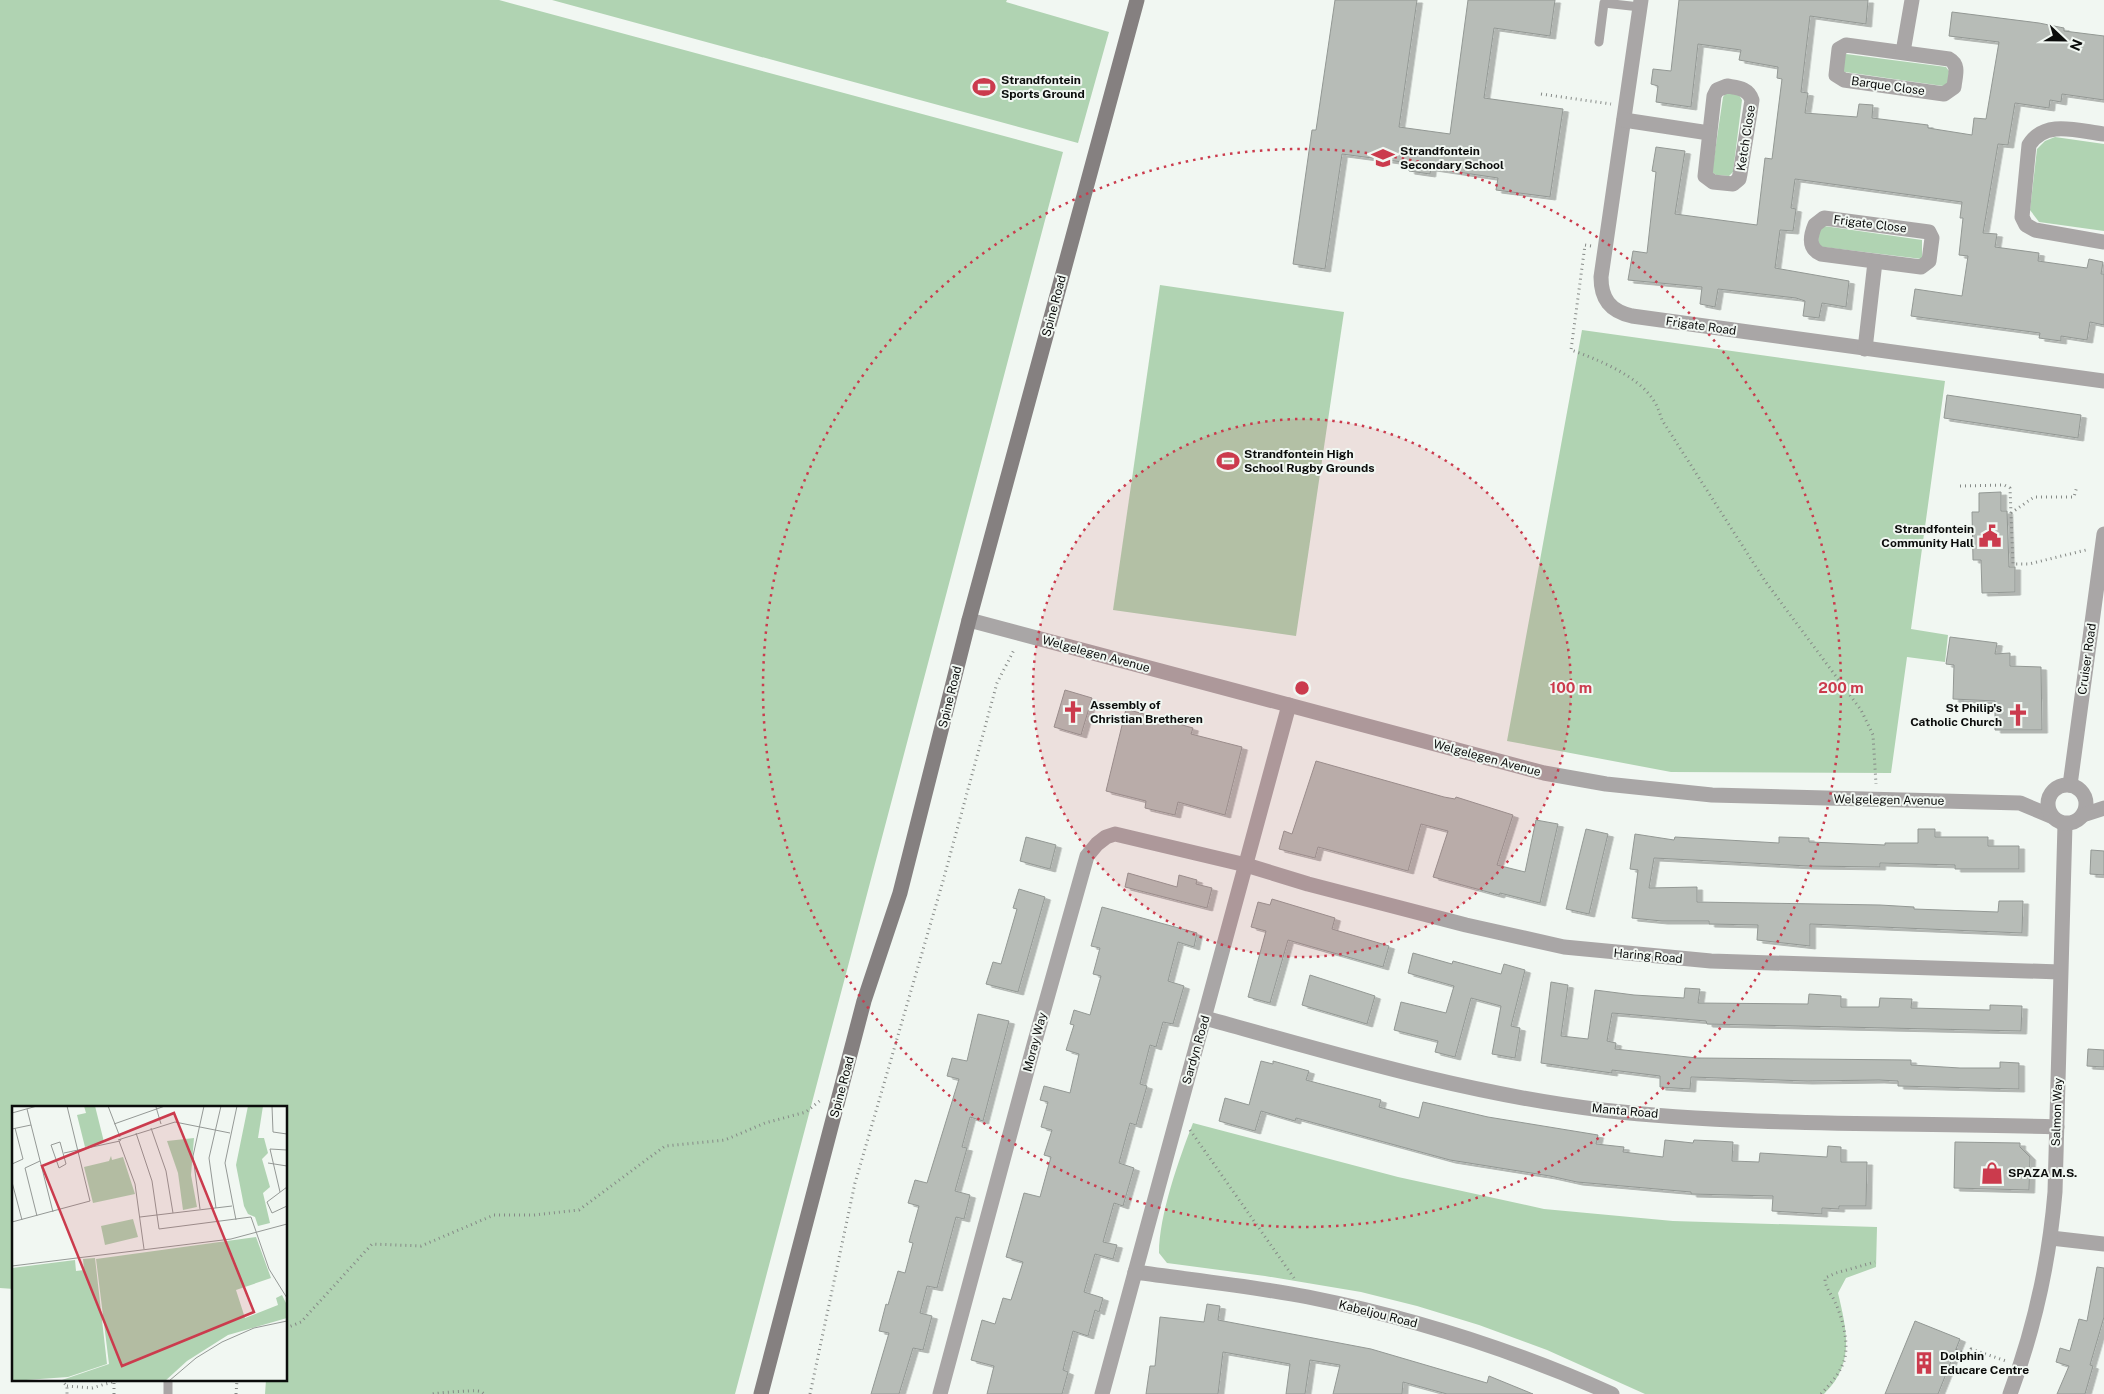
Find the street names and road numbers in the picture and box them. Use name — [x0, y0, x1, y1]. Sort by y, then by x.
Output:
street label: Barque Close — [1850, 74, 1926, 98]
street label: Ketch Close — [1734, 104, 1758, 172]
street label: Frigate Close — [1833, 213, 1908, 235]
street label: Spine Road — [1039, 274, 1069, 338]
street label: Frigate Road — [1665, 314, 1737, 338]
street label: Cruiser Road — [2075, 622, 2099, 696]
street label: Welgelegen Avenue — [1041, 633, 1151, 675]
street label: Spine Road — [936, 665, 964, 729]
street label: Welgelegen Avenue — [1432, 737, 1542, 779]
street label: Welgelegen Avenue — [1834, 792, 1945, 808]
street label: Haring Road — [1613, 946, 1683, 966]
street label: Moray Way — [1020, 1010, 1050, 1073]
street label: Sardyn Road — [1179, 1014, 1213, 1086]
street label: Spine Road — [827, 1055, 857, 1119]
street label: Salmon Way — [2049, 1077, 2065, 1147]
street label: Manta Road — [1591, 1101, 1659, 1121]
street label: Kabeljou Road — [1337, 1297, 1419, 1331]

